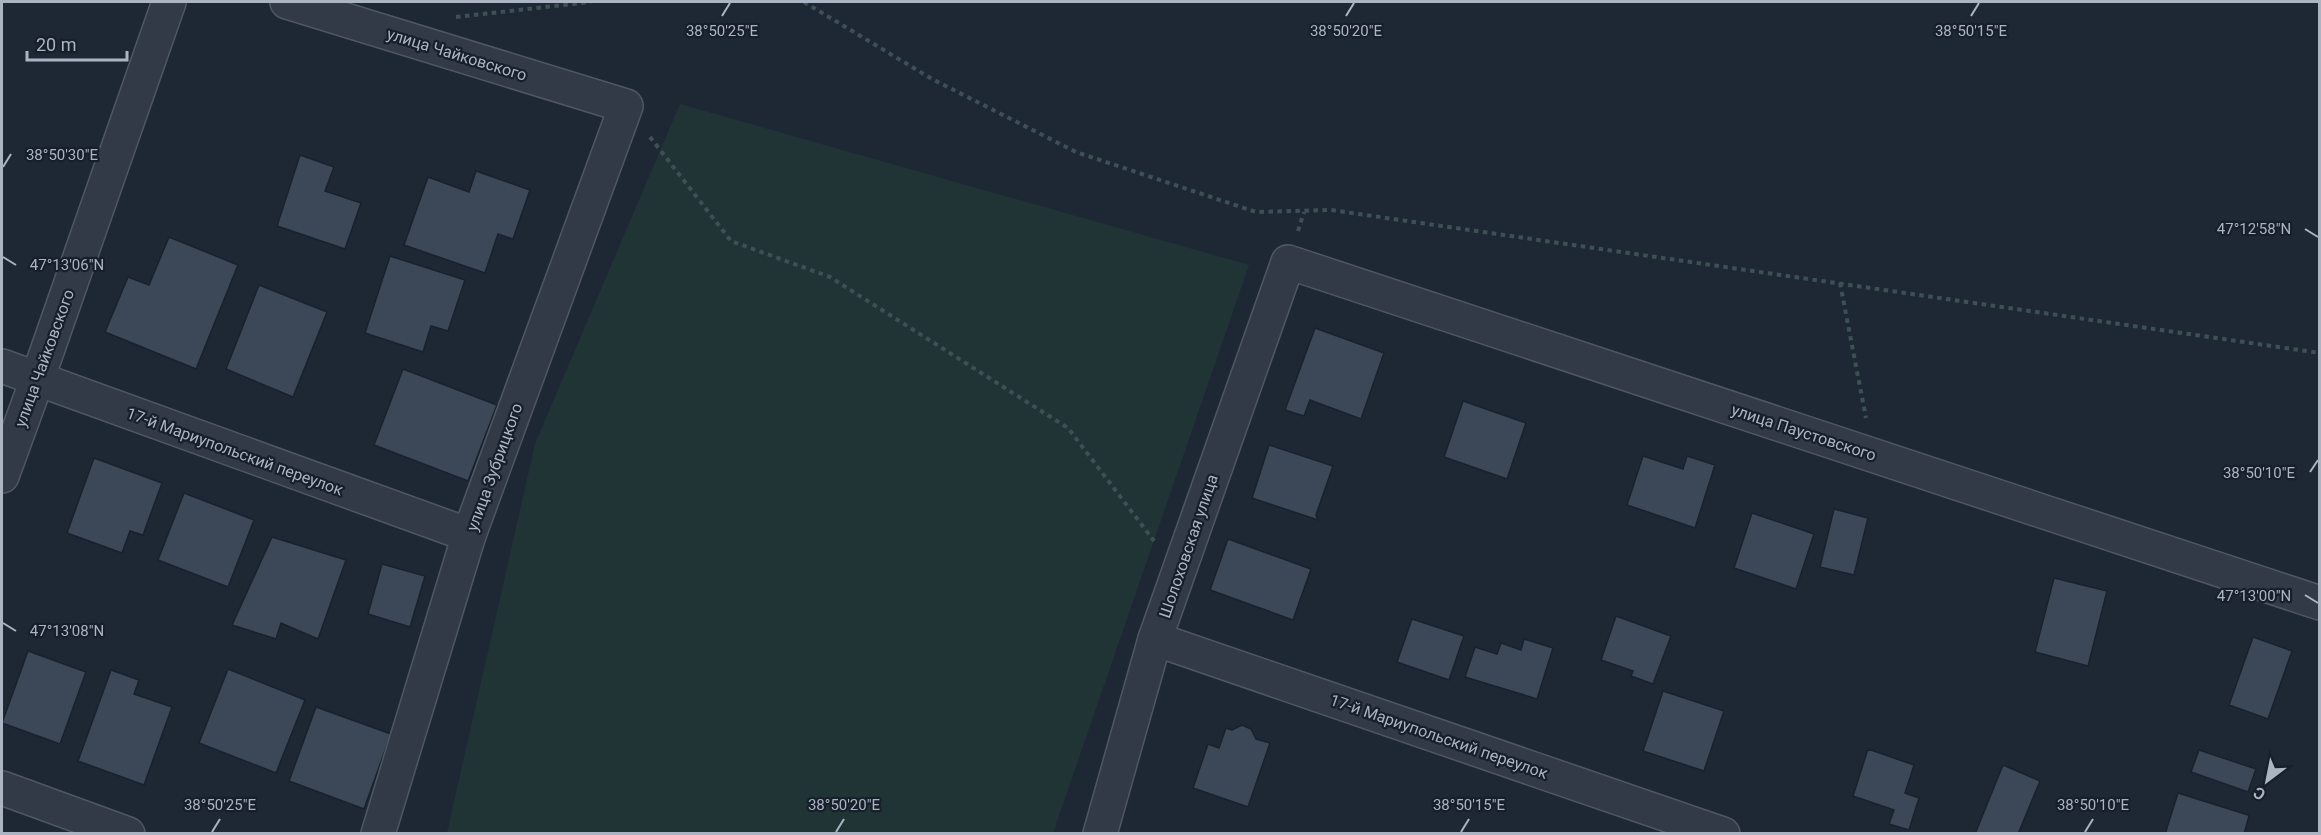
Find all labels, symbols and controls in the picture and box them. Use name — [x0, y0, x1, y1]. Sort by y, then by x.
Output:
text: 38°50'25"E — [686, 22, 759, 40]
text: 38°50'20"E — [1310, 22, 1383, 40]
text: 38°50'15"E — [1935, 22, 2008, 40]
scale bar — [27, 24, 128, 62]
street label: улица Чайковского — [385, 24, 529, 85]
text: 20 m — [36, 34, 76, 55]
text: 38°50'30"E — [26, 146, 99, 164]
text: 47°12'58"N — [2217, 220, 2291, 238]
text: 47°13'06"N — [30, 256, 104, 274]
street label: улица Чайковского — [11, 287, 78, 430]
street label: улица Паустовского — [1729, 400, 1879, 465]
street label: улица Зубрицкого — [463, 401, 526, 534]
street label: 17-й Мариупольский переулок — [124, 403, 346, 500]
text: 38°50'10"E — [2223, 464, 2296, 482]
street label: Шолоховская улица — [1155, 472, 1222, 621]
text: 47°13'00"N — [2217, 587, 2291, 605]
text: 47°13'08"N — [30, 622, 104, 640]
street label: 17-й Мариупольский переулок — [1327, 690, 1551, 783]
north arrow — [2237, 751, 2297, 811]
text: С — [2250, 782, 2269, 804]
text: 38°50'25"E — [184, 796, 257, 814]
text: 38°50'20"E — [808, 796, 881, 814]
text: 38°50'15"E — [1433, 796, 1506, 814]
text: 38°50'10"E — [2057, 796, 2130, 814]

